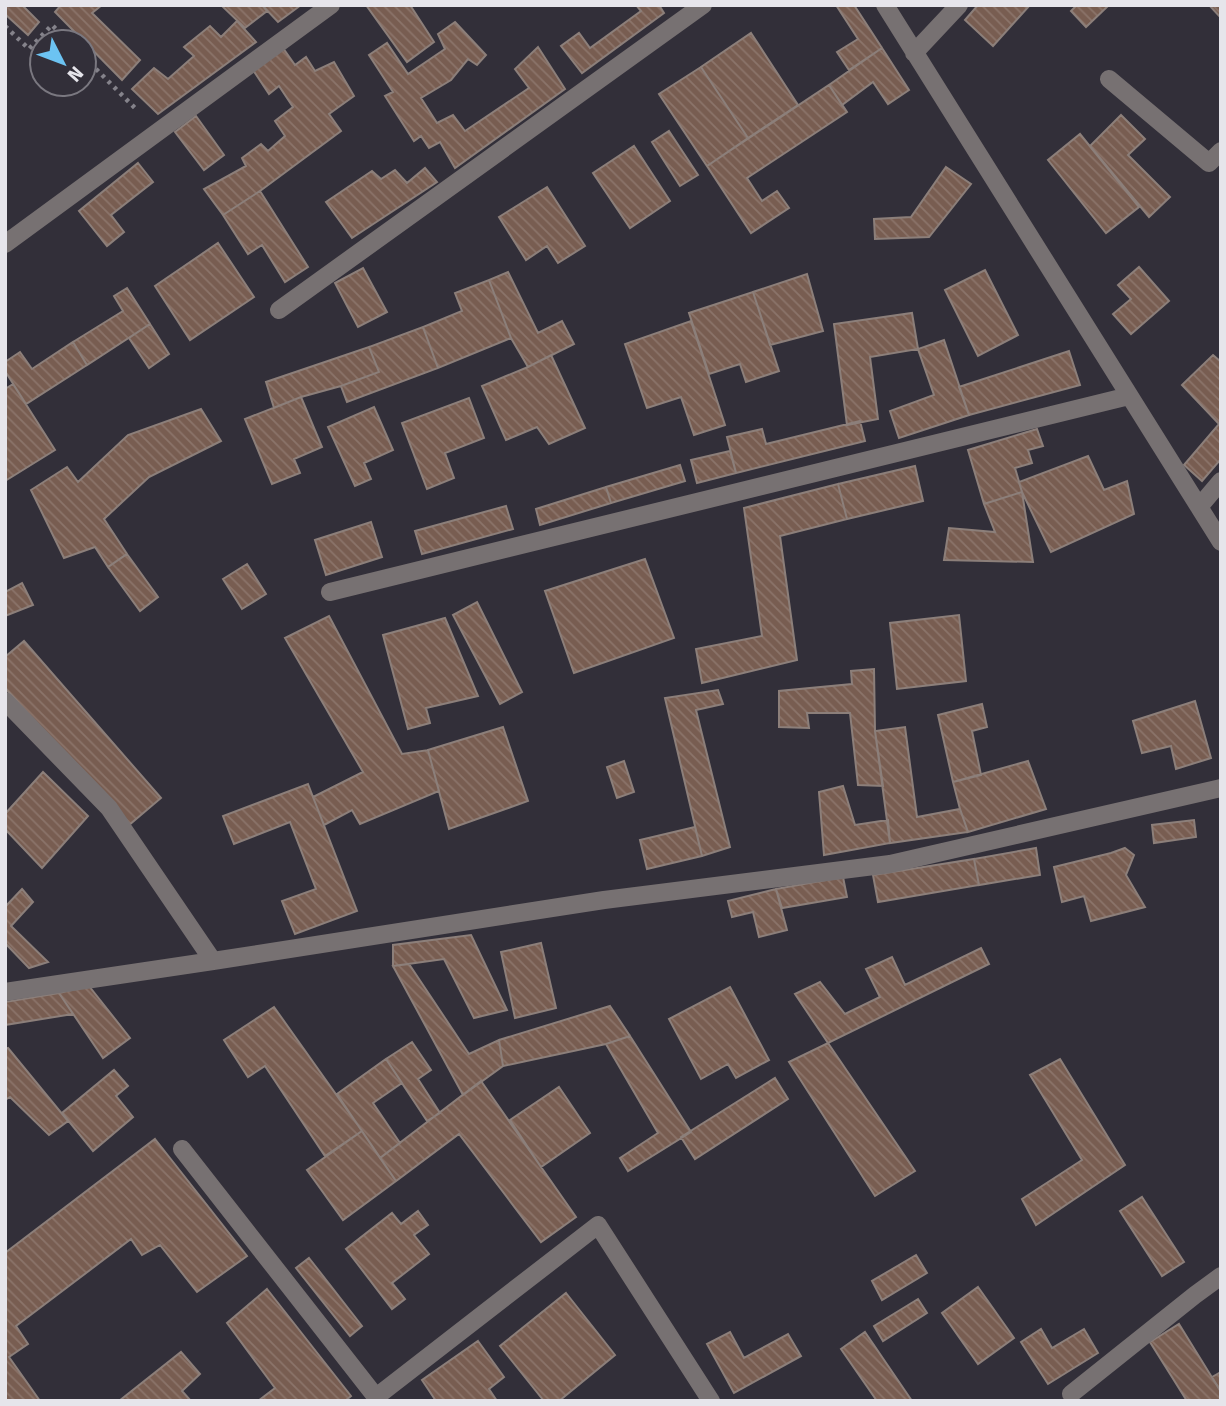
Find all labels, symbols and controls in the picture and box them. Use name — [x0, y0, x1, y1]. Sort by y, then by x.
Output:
north arrow — [28, 28, 98, 98]
text: N — [62, 62, 88, 86]

